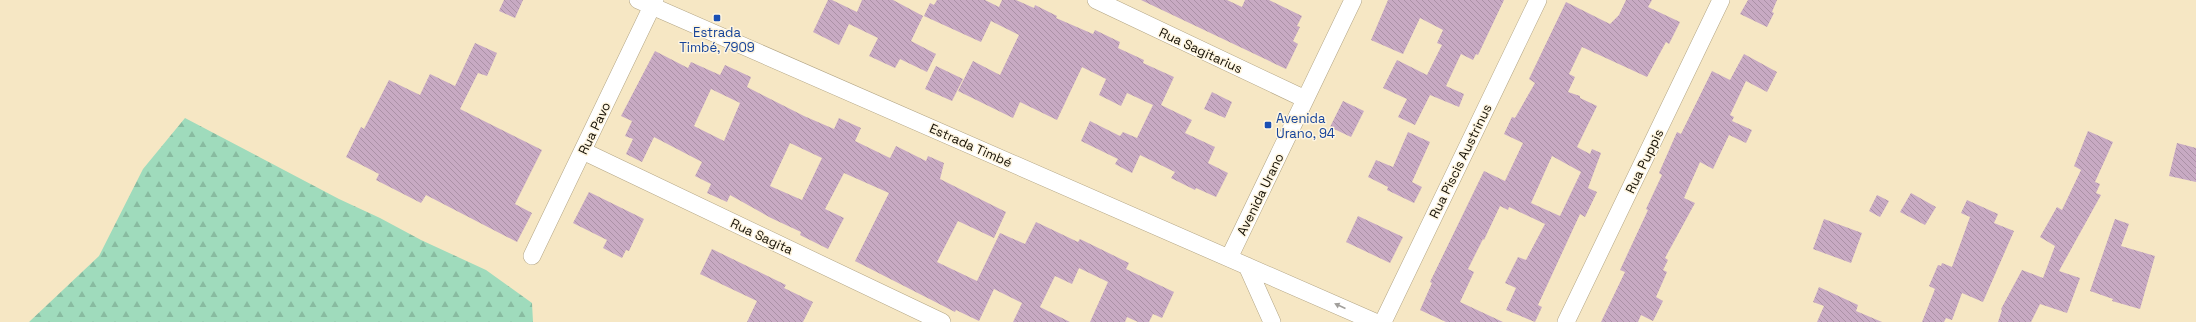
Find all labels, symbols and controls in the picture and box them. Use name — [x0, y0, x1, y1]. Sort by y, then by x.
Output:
marker: Estrada Timbé, 7909 — [712, 13, 722, 23]
place label: Estrada Timbé, 7909 — [679, 24, 755, 56]
street label: Rua Sagitarius — [1156, 24, 1245, 77]
street label: Rua Pavo — [574, 99, 614, 157]
street label: Rua Piscis Austrinus — [1425, 101, 1496, 221]
place label: Avenida Urano, 94 — [1276, 110, 1335, 142]
street label: Estrada Timbé — [927, 120, 1015, 171]
marker: Avenida Urano, 94 — [1263, 120, 1273, 130]
street label: Rua Puppis — [1622, 126, 1667, 196]
street label: Avenida Urano — [1233, 150, 1288, 238]
street label: Rua Sagita — [728, 215, 796, 259]
one-way arrow — [1333, 303, 1345, 309]

